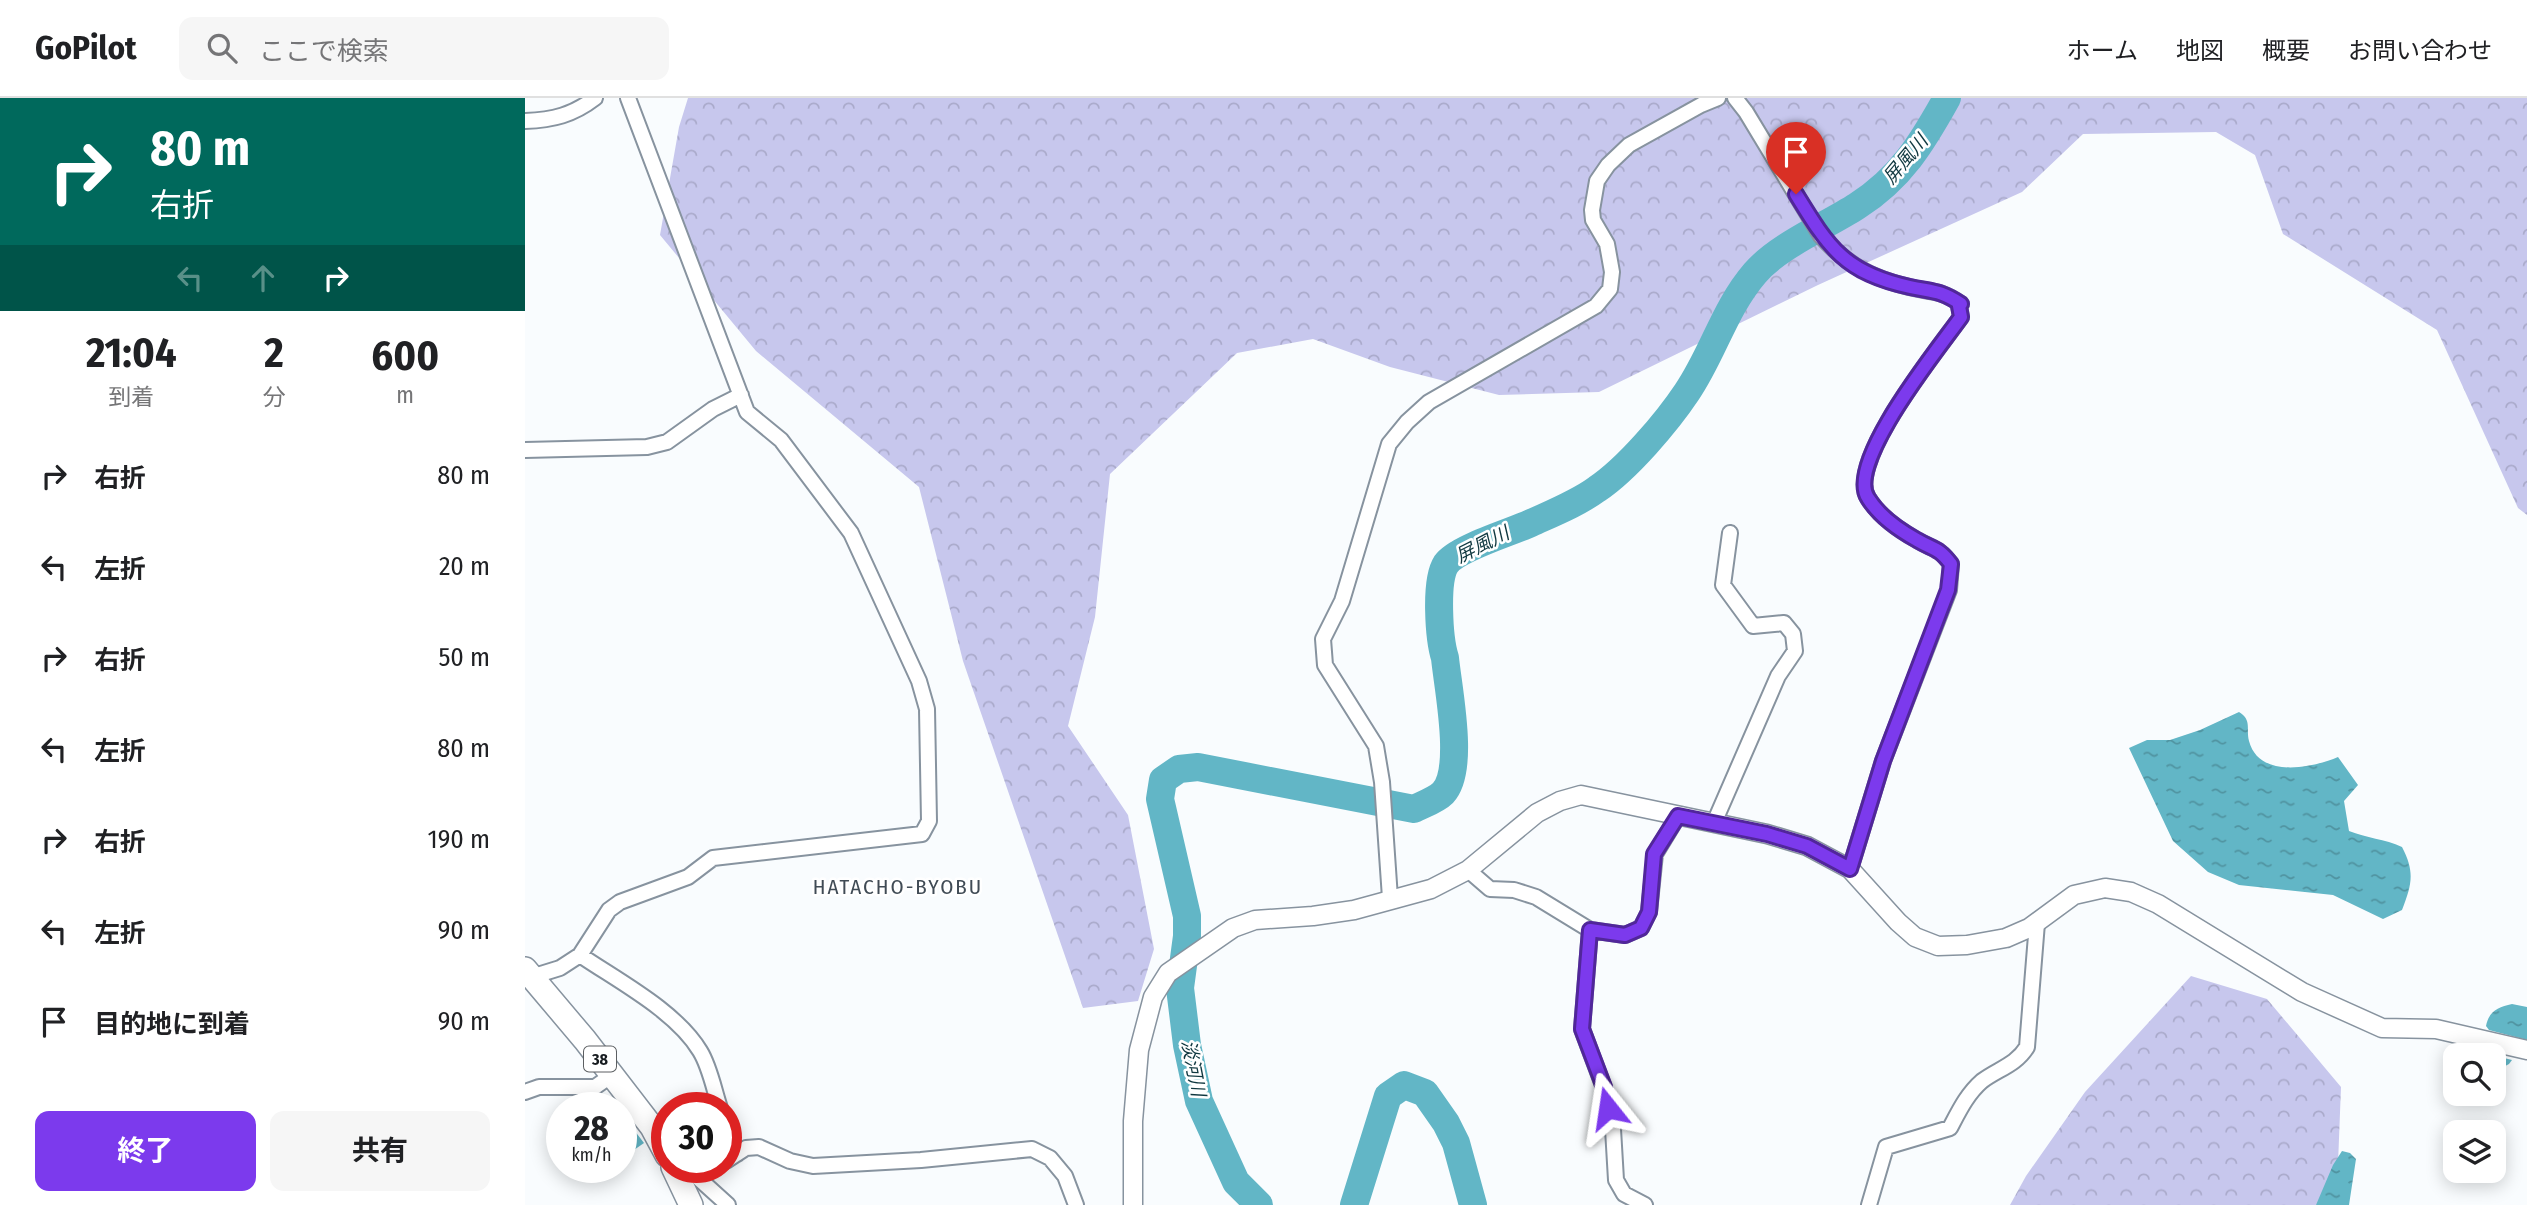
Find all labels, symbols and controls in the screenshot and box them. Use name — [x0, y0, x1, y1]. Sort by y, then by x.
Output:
search box — [179, 17, 669, 80]
text: GoPilot — [35, 28, 137, 68]
icon: search — [203, 29, 241, 67]
text: ここで検索 — [259, 36, 389, 67]
text: ホーム — [2067, 37, 2138, 65]
text: 地図 — [2176, 37, 2224, 65]
text: 概要 — [2262, 37, 2310, 65]
text: お問い合わせ — [2348, 37, 2492, 65]
text: 80 m — [150, 119, 250, 178]
pin — [1766, 122, 1826, 194]
icon: right — [35, 126, 126, 217]
water label: 屏風川 — [1878, 129, 1934, 189]
icon: arrive — [1777, 133, 1815, 171]
text: 右折 — [150, 186, 214, 224]
icon: left — [171, 259, 209, 297]
icon: ahead — [244, 259, 282, 297]
icon: right — [317, 259, 355, 297]
text: 21:04 — [86, 328, 177, 378]
text: 2 — [264, 328, 284, 378]
text: 600 — [371, 331, 439, 381]
text: m — [396, 381, 414, 409]
text: 到着 — [108, 383, 154, 411]
text: 分 — [262, 383, 285, 411]
icon: right — [35, 457, 73, 495]
text: 80 m — [437, 460, 490, 491]
text: 右折 — [94, 463, 146, 494]
water label: 屏風川 — [1452, 520, 1515, 568]
icon: left — [35, 548, 73, 586]
text: 20 m — [439, 551, 490, 582]
text: 左折 — [94, 554, 146, 585]
icon: right — [35, 639, 73, 677]
text: 50 m — [438, 642, 490, 673]
text: 右折 — [94, 645, 146, 676]
icon: left — [35, 730, 73, 768]
text: 80 m — [437, 733, 490, 764]
text: 左折 — [94, 736, 146, 767]
icon: right — [35, 821, 73, 859]
text: 190 m — [428, 824, 490, 855]
text: 右折 — [94, 827, 146, 858]
district label: HATACHO-BYOBU — [813, 874, 983, 900]
icon: left — [35, 912, 73, 950]
text: 90 m — [438, 915, 490, 946]
text: 左折 — [94, 918, 146, 949]
icon: arrive — [35, 1003, 73, 1041]
text: 90 m — [438, 1006, 490, 1037]
text: 目的地に到着 — [94, 1009, 250, 1040]
water label: 淡河川 — [1177, 1038, 1211, 1100]
map controls — [2443, 1043, 2506, 1183]
button: search — [2443, 1043, 2506, 1106]
road number: 38 — [584, 1046, 616, 1071]
position arrow — [1571, 1071, 1645, 1145]
speed limit sign: 30 — [651, 1092, 742, 1183]
text: 28 — [574, 1107, 609, 1149]
button: 終了 — [35, 1111, 256, 1191]
button: 共有 — [270, 1111, 490, 1191]
button: layers — [2443, 1120, 2506, 1183]
text: km/h — [571, 1144, 612, 1166]

